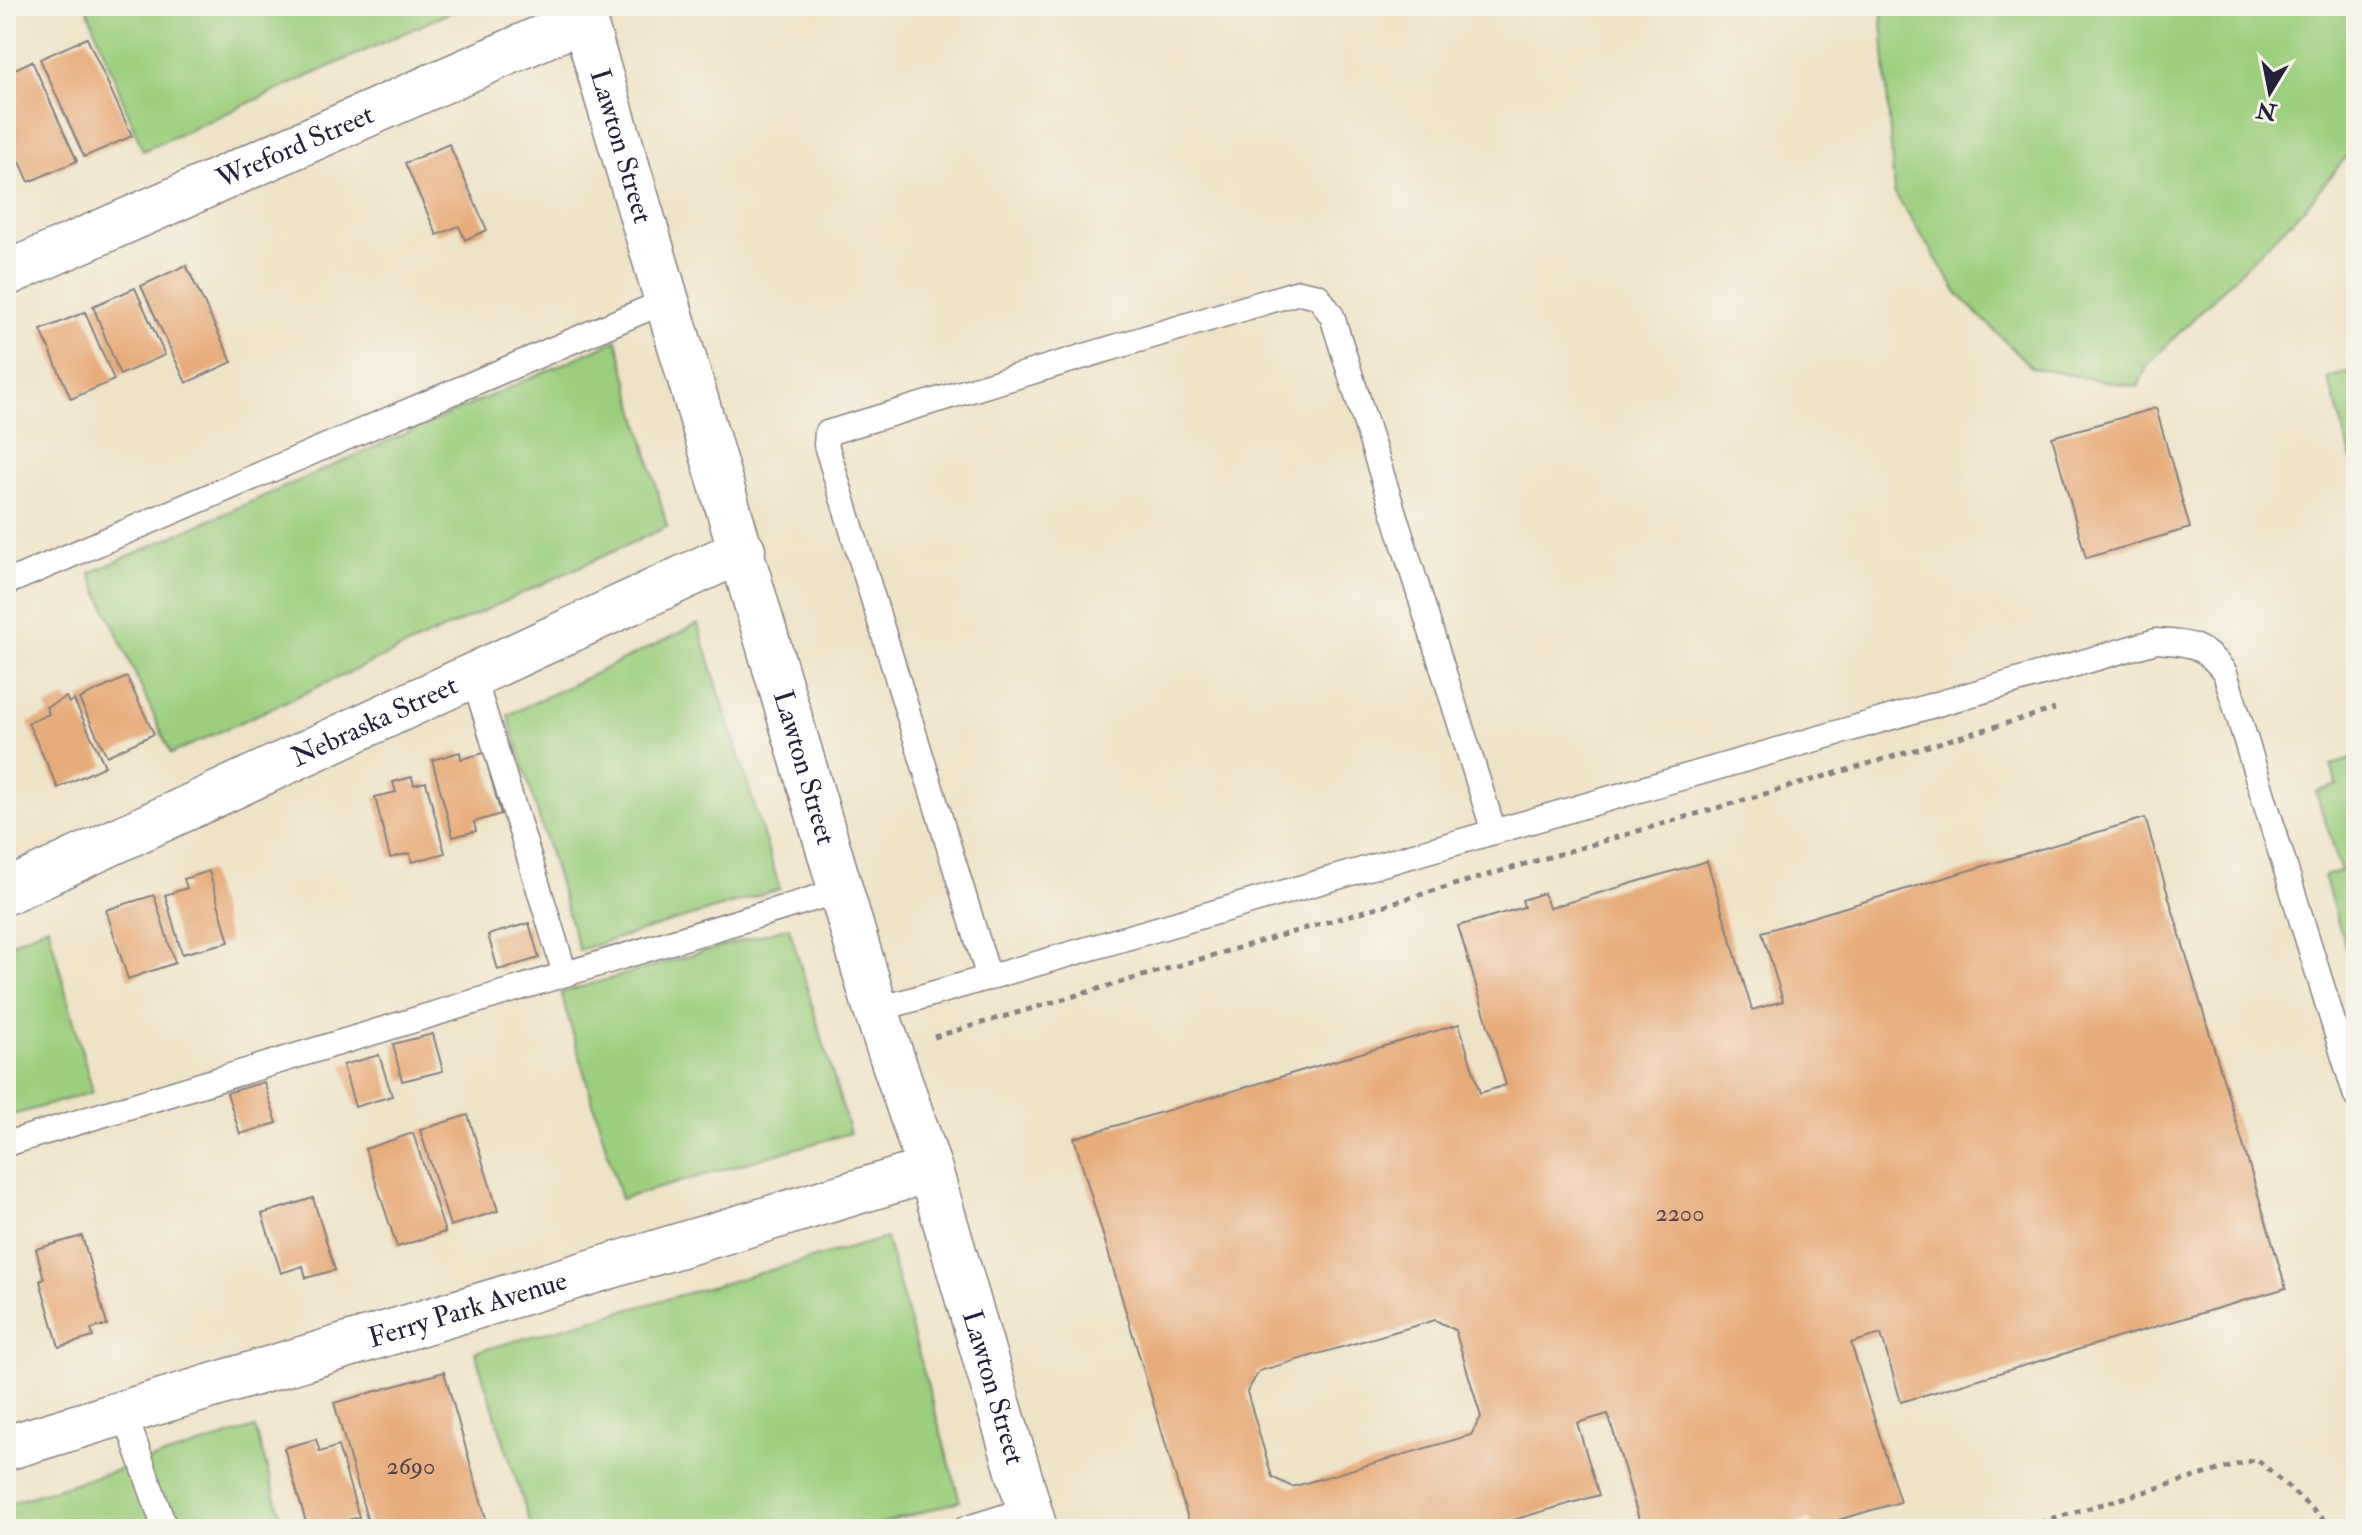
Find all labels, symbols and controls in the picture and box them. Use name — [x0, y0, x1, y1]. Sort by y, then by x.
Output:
north arrow — [2230, 52, 2310, 132]
street label: Lawton Street — [582, 65, 661, 227]
text: N — [2254, 95, 2280, 126]
street label: Wreford Street — [210, 97, 379, 197]
street label: Nebraska Street — [286, 667, 463, 775]
street label: Lawton Street — [765, 686, 844, 849]
house number: 2200 — [1656, 1198, 1704, 1229]
street label: Ferry Park Avenue — [364, 1263, 571, 1356]
street label: Lawton Street — [954, 1306, 1033, 1469]
house number: 2690 — [387, 1451, 435, 1482]

